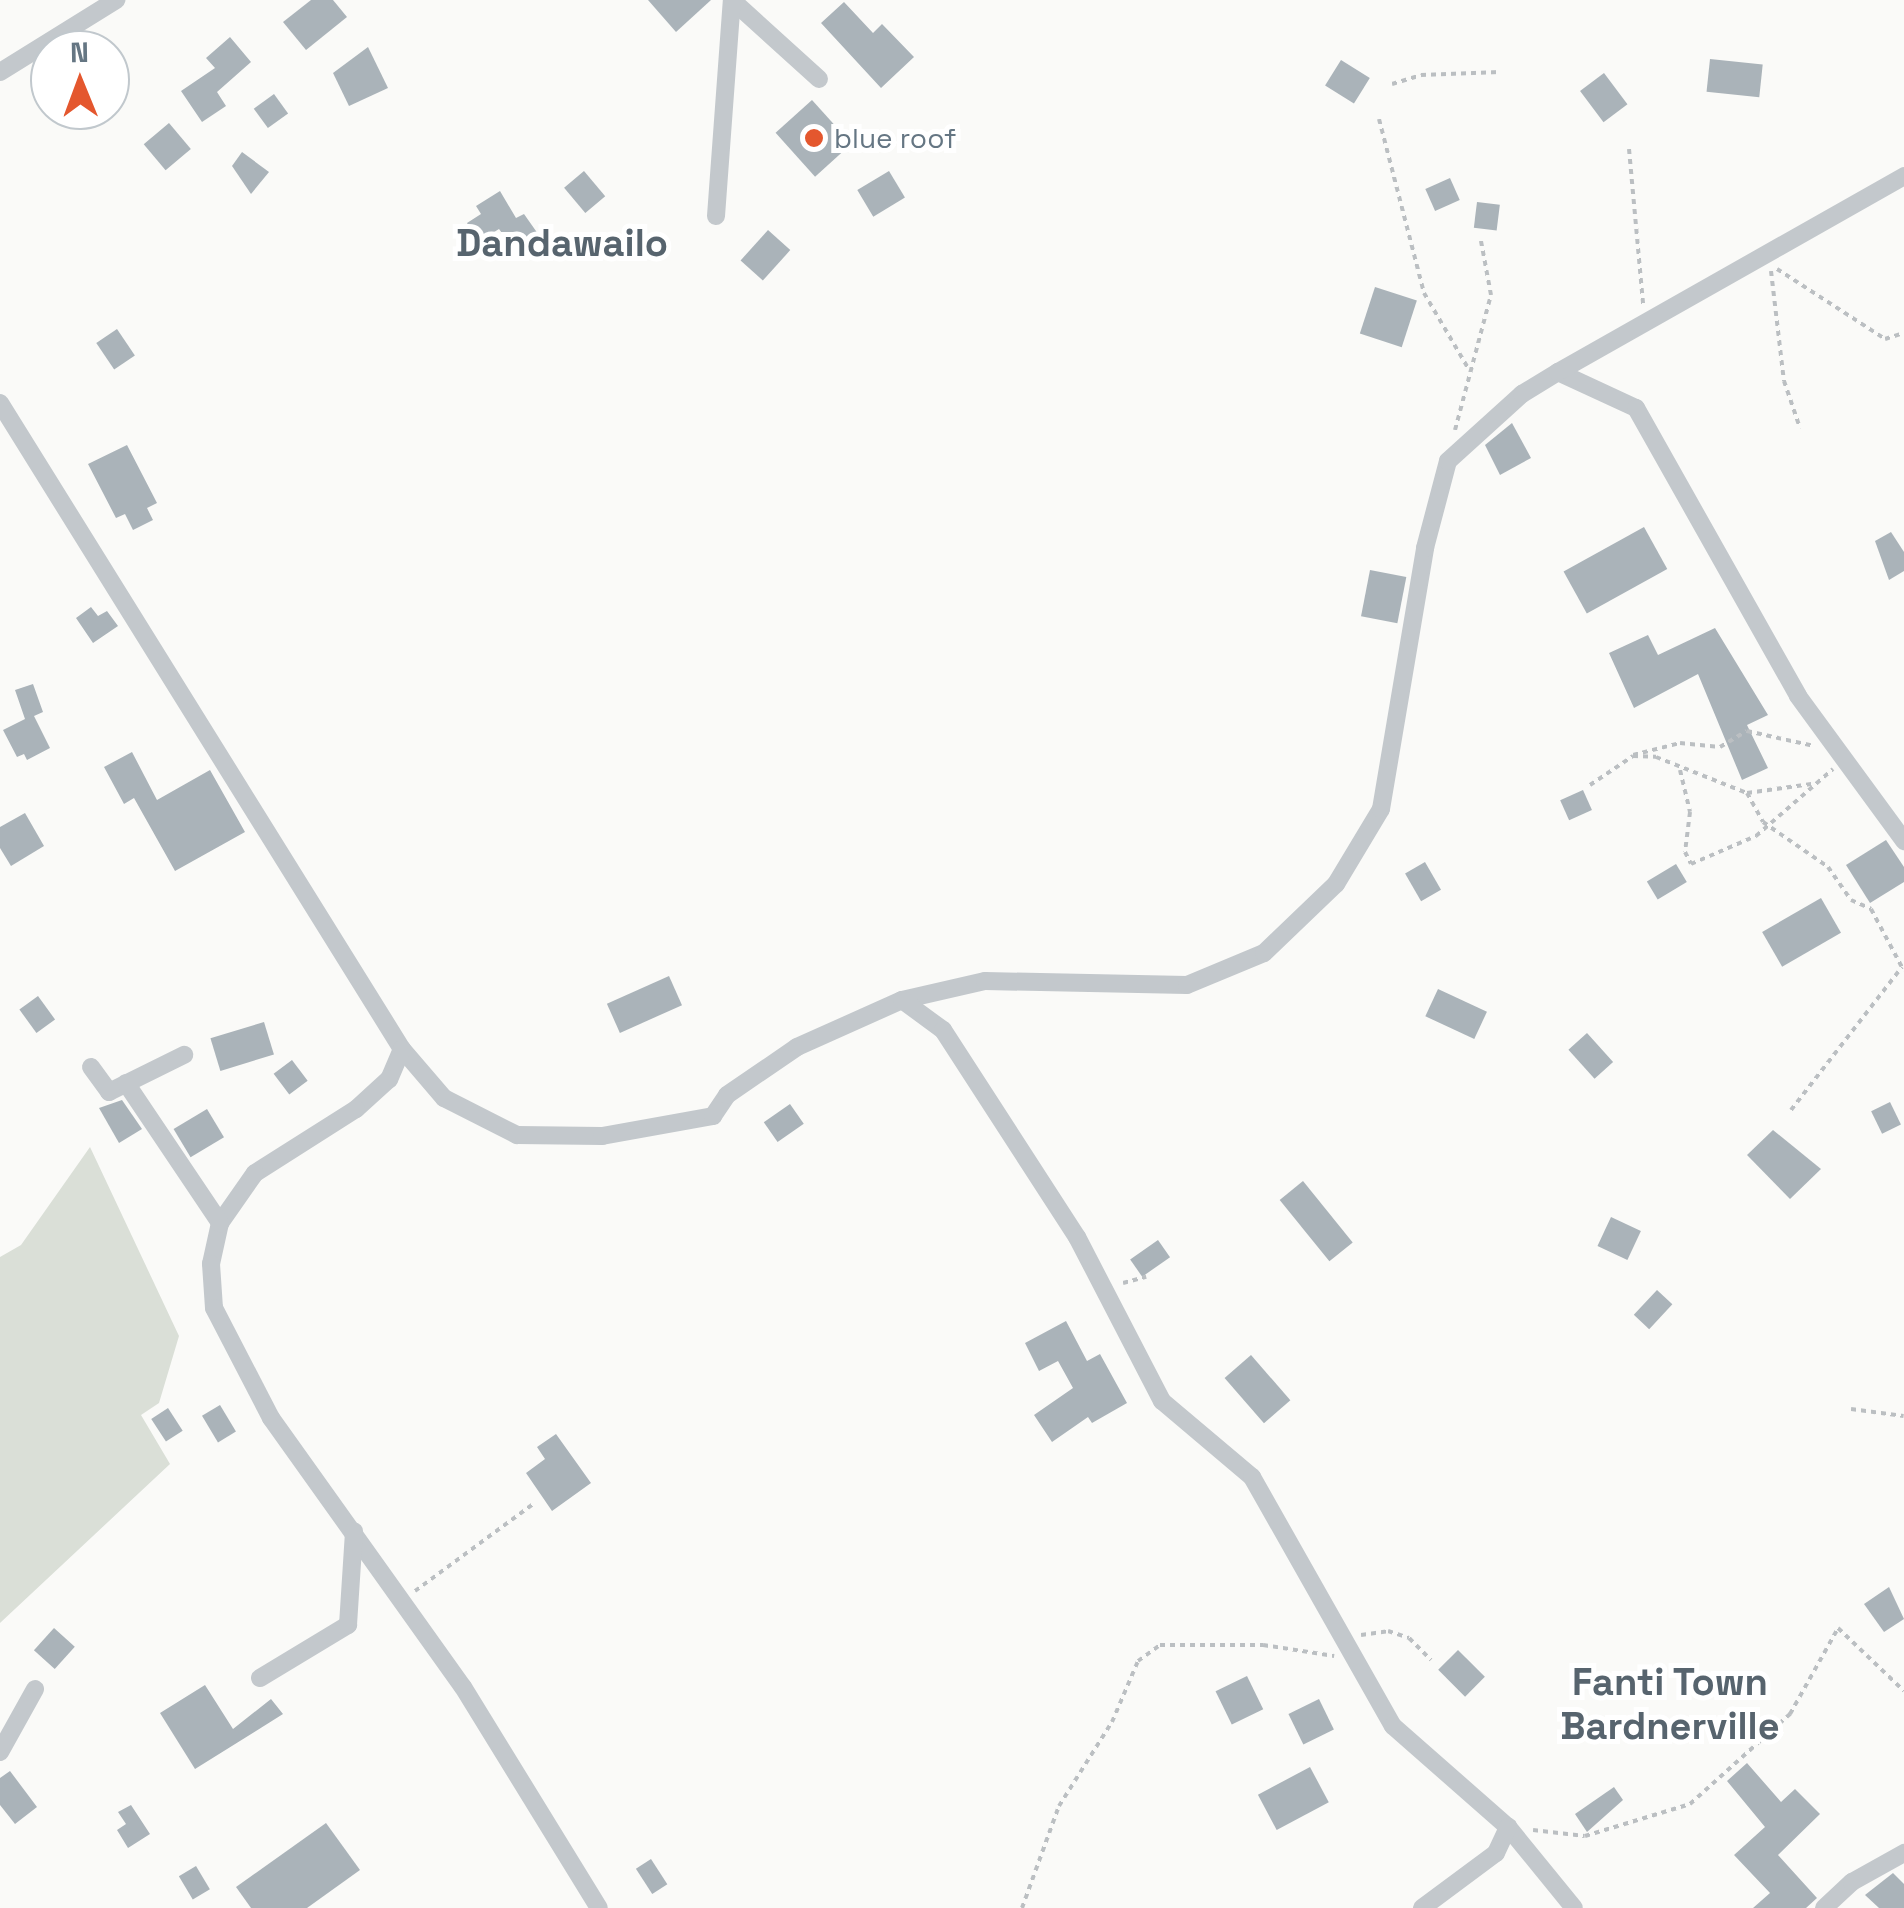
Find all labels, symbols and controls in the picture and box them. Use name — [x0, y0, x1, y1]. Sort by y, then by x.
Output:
north arrow — [30, 30, 130, 130]
text: N — [70, 34, 89, 70]
place label: blue roof — [834, 121, 956, 155]
marker: blue roof — [803, 127, 825, 149]
district label: Dandawailo — [456, 221, 668, 267]
district label: Fanti Town Bardnerville — [1560, 1660, 1780, 1750]

